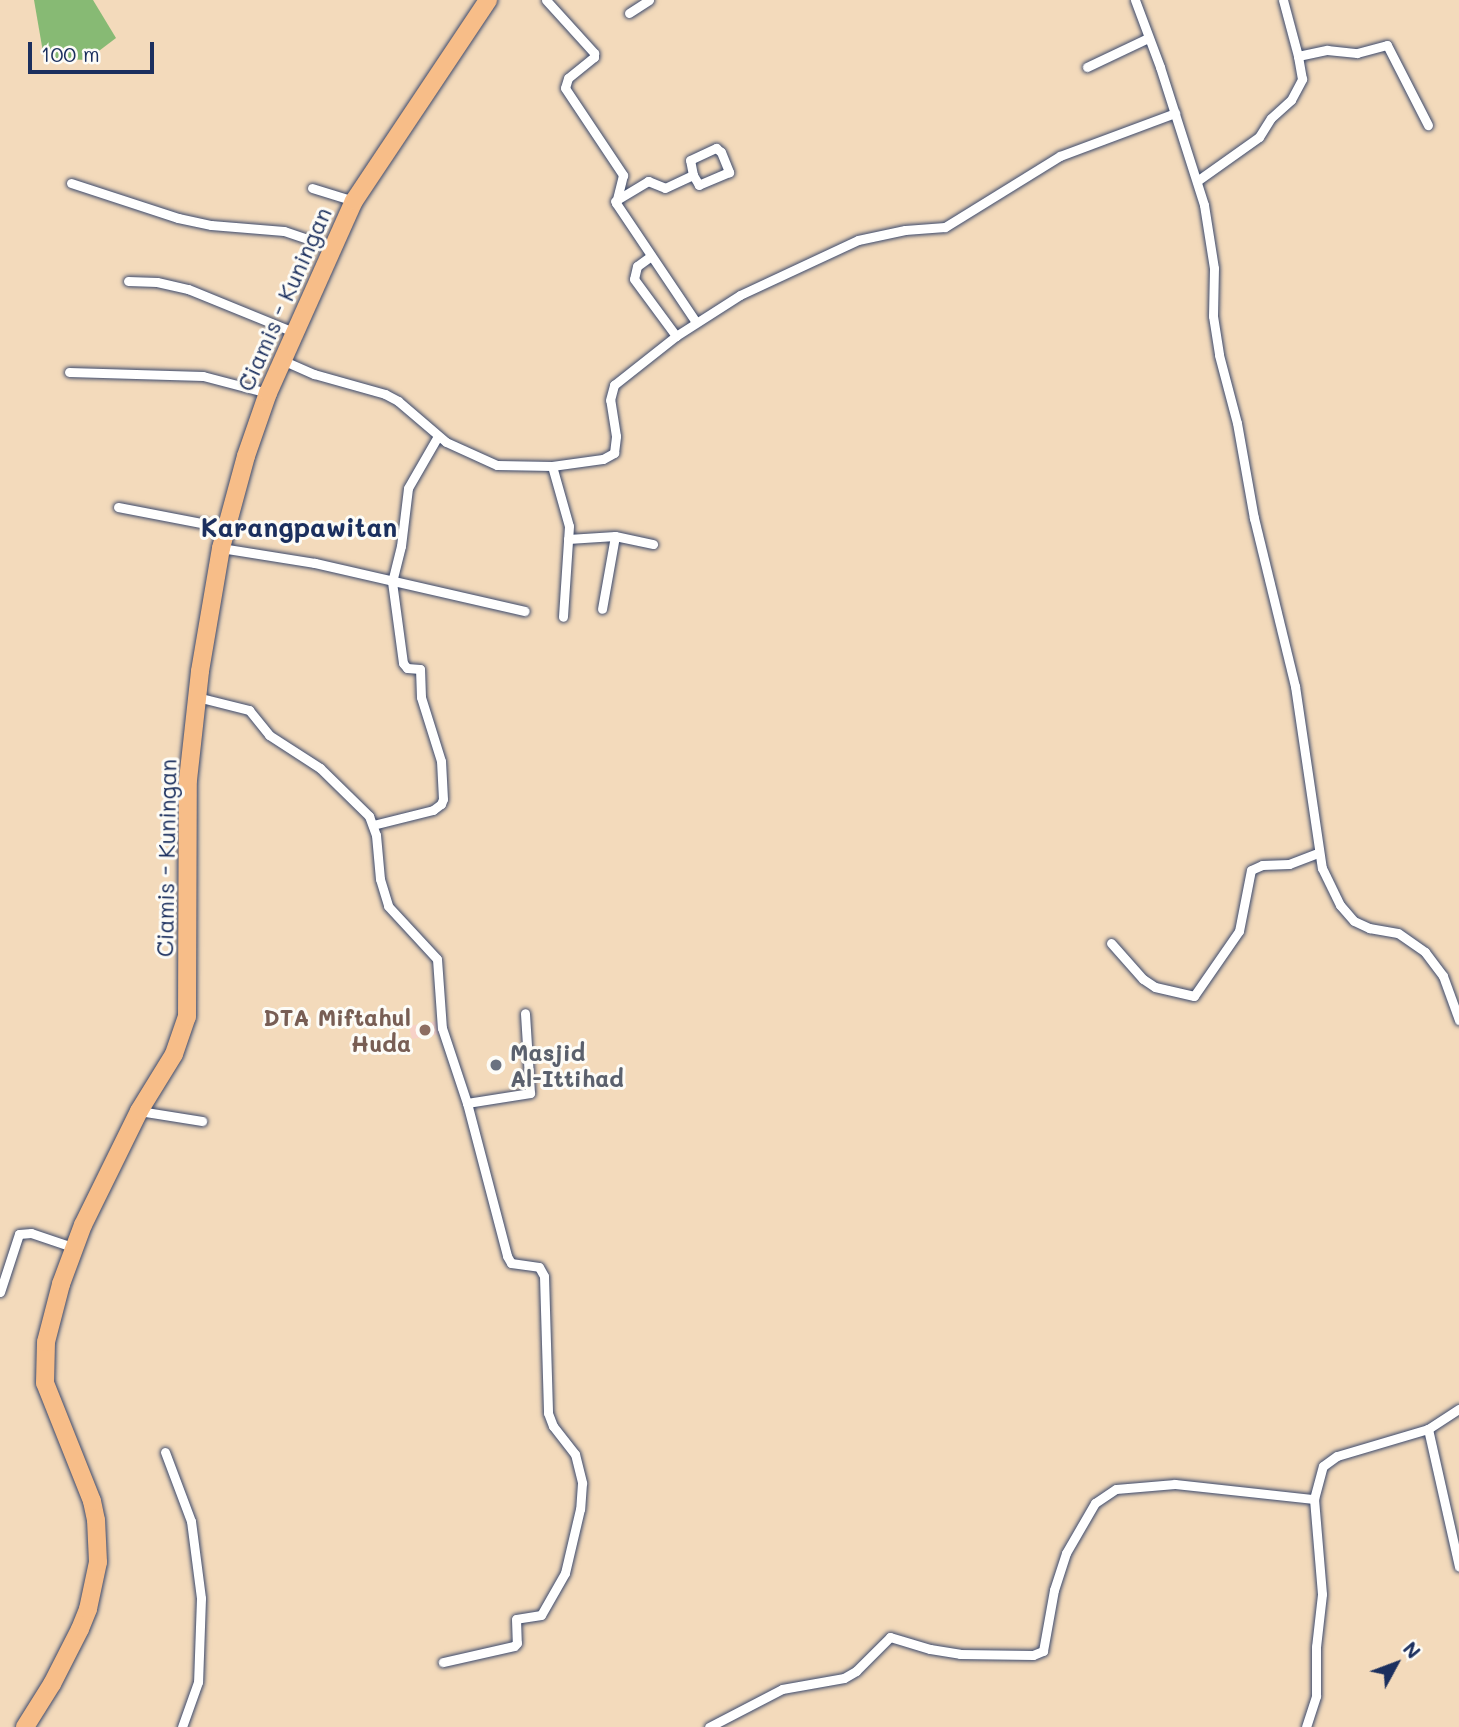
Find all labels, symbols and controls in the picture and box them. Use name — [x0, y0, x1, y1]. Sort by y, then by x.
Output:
scale bar — [32, 28, 158, 72]
text: 100 m — [41, 40, 100, 67]
street label: Ciamis - Kuningan — [231, 203, 337, 395]
district label: Karangpawitan — [201, 512, 397, 544]
street label: Ciamis - Kuningan — [150, 759, 182, 957]
place label: DTA Miftahul Huda — [263, 1003, 411, 1057]
marker: DTA Miftahul Huda — [417, 1022, 433, 1038]
place label: Masjid Al-Ittihad — [510, 1038, 624, 1092]
marker: Masjid Al-Ittihad — [488, 1057, 504, 1073]
north arrow — [1361, 1629, 1431, 1699]
text: N — [1398, 1636, 1426, 1664]

